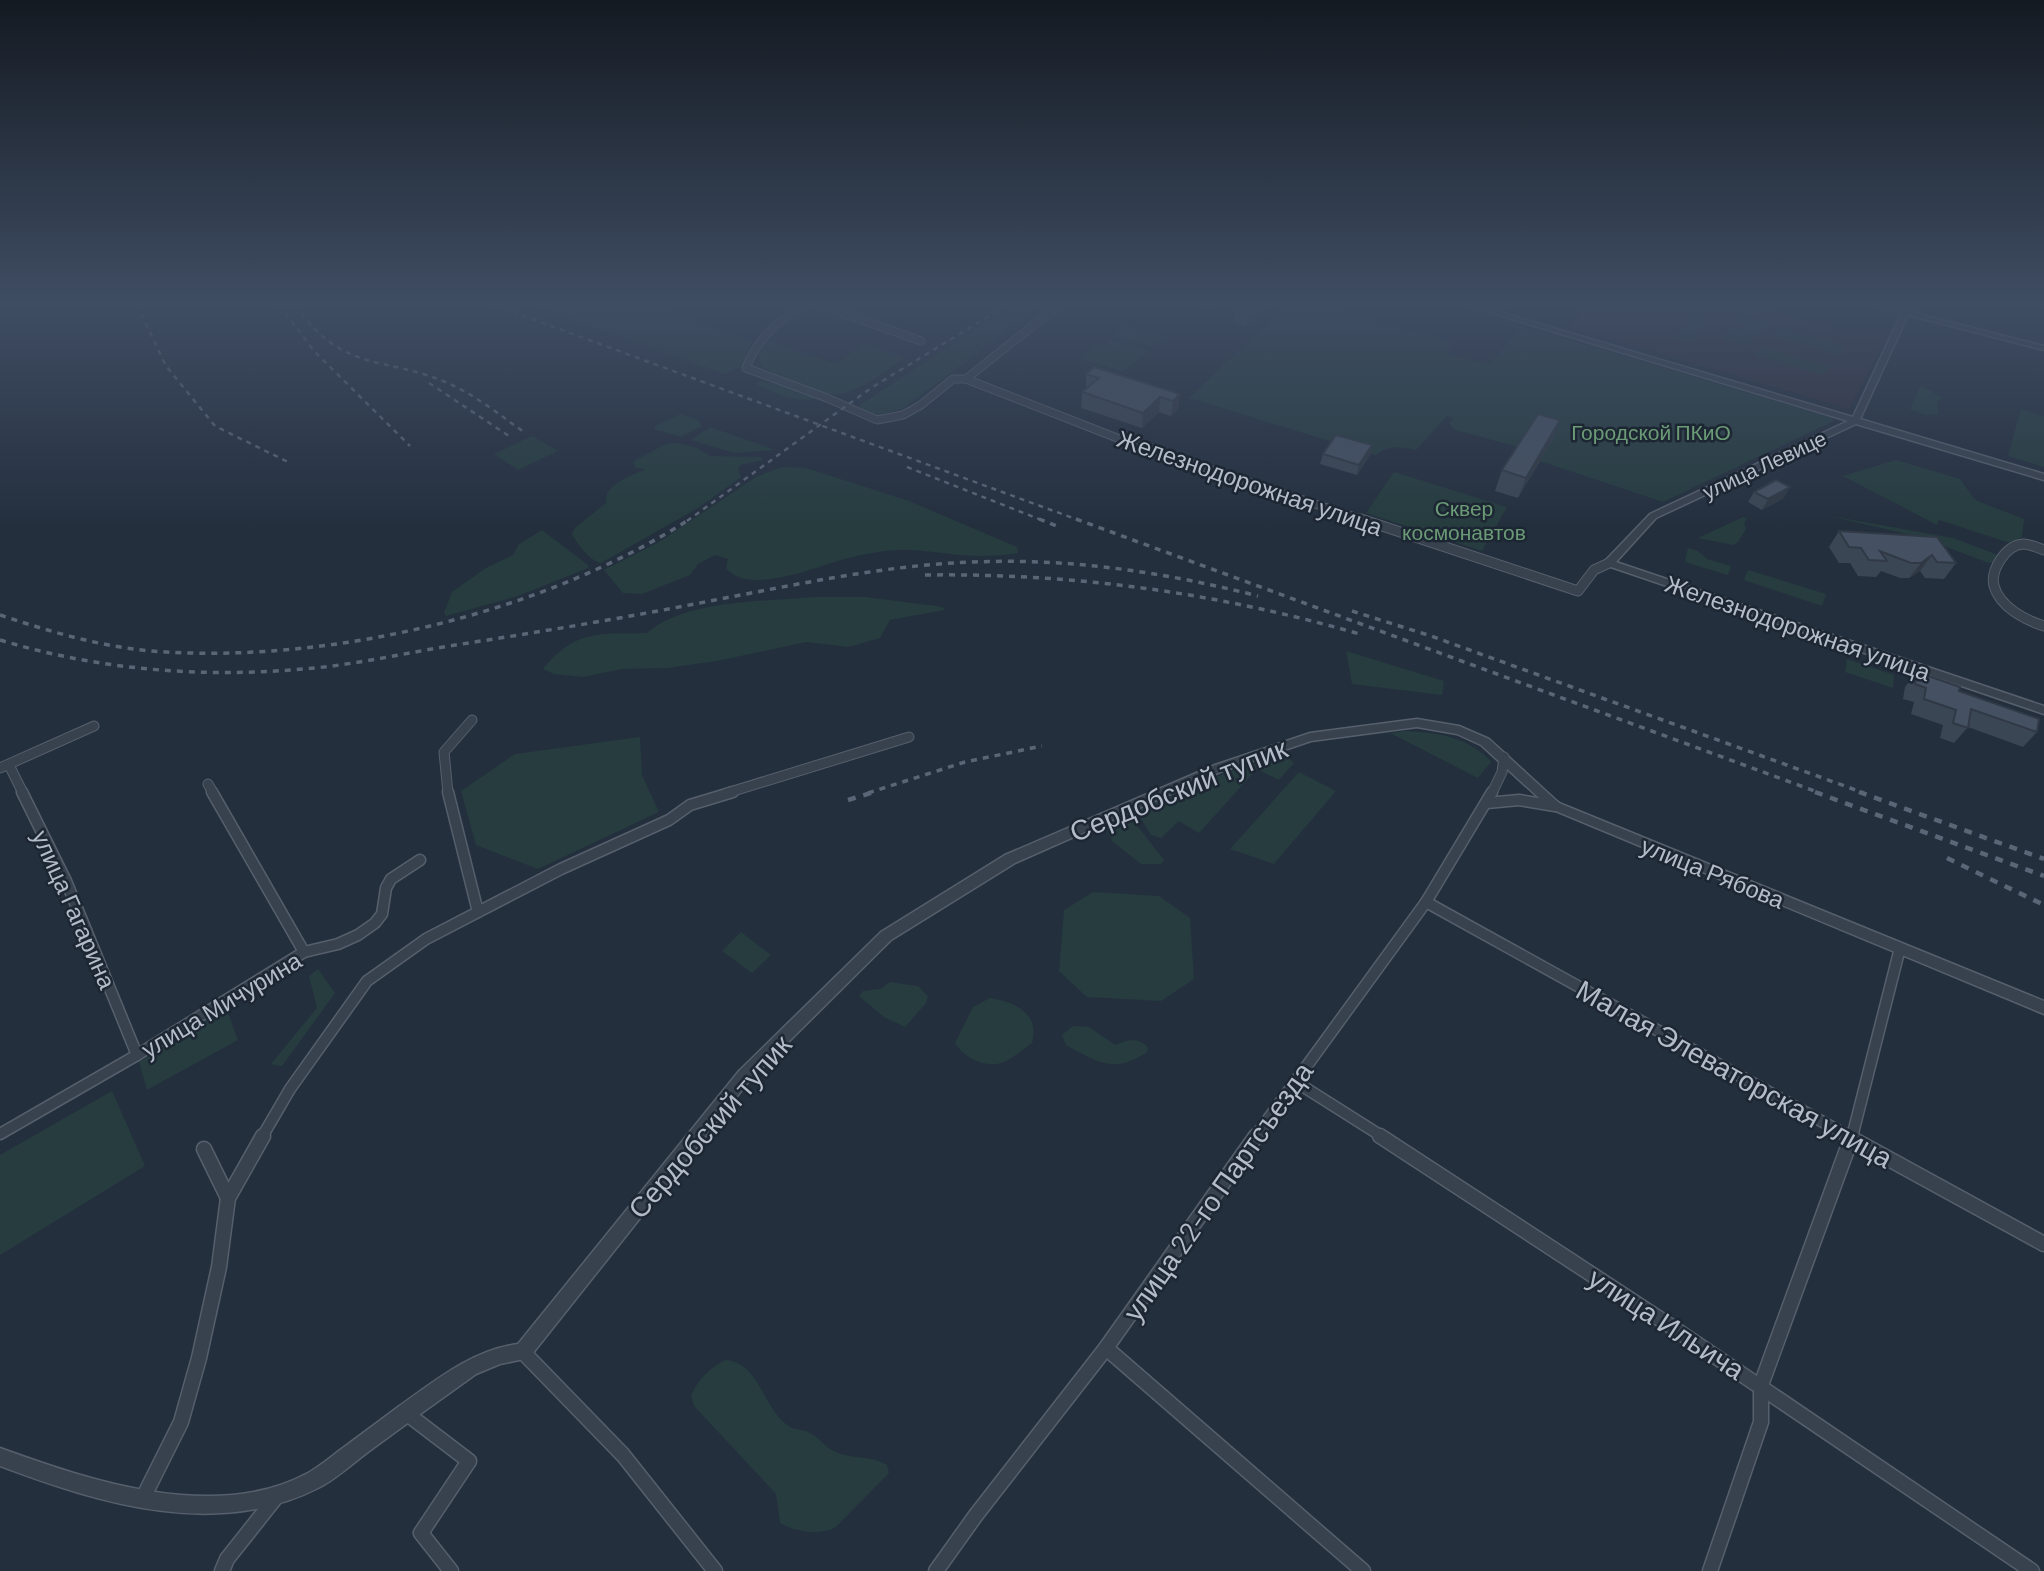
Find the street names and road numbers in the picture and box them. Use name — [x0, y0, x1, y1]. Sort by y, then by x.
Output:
street label: Железнодорожная улица — [1114, 423, 1387, 541]
street label: улица Левице — [1698, 424, 1830, 504]
street label: Железнодорожная улица — [1662, 568, 1935, 686]
street label: Сердобский тупик — [1064, 730, 1292, 848]
street label: улица Гагарина — [27, 825, 123, 993]
street label: улица Рябова — [1637, 830, 1789, 914]
street label: улица Мичурина — [136, 944, 307, 1063]
street label: Малая Элеваторская улица — [1571, 972, 1899, 1174]
street label: Сердобский тупик — [620, 1027, 798, 1225]
street label: улица 22-го Партсъезда — [1115, 1055, 1320, 1327]
street label: улица Ильича — [1582, 1260, 1752, 1386]

